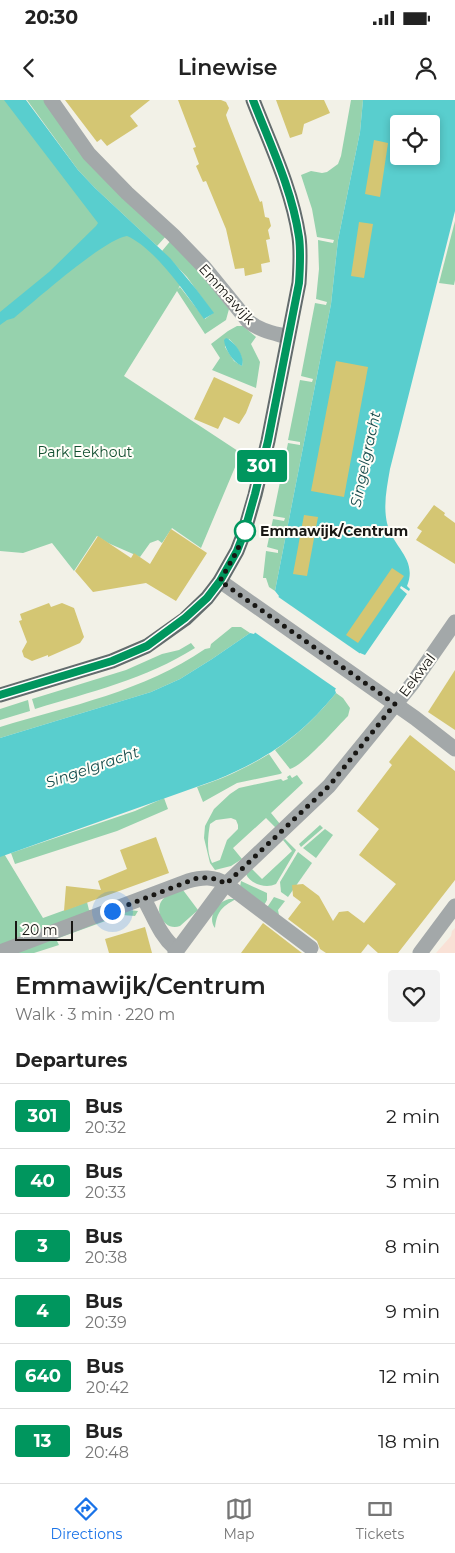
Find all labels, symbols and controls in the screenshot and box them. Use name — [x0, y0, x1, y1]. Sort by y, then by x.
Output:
text: 20:30 — [25, 6, 78, 29]
icon: back — [15, 54, 43, 82]
text: Linewise — [178, 54, 277, 81]
icon: person — [412, 54, 440, 82]
map controls — [390, 115, 440, 165]
button: locate — [390, 115, 440, 165]
street label: Emmawijk — [195, 260, 259, 329]
water label: Singelgracht — [346, 409, 384, 509]
park label: Park Eekhout — [37, 443, 133, 461]
line badge: 301 — [233, 450, 291, 482]
text: 301 — [247, 455, 277, 477]
marker: Emmawijk/Centrum — [234, 520, 256, 542]
place label: Emmawijk/Centrum — [260, 522, 408, 540]
street label: Eekwal — [395, 650, 439, 700]
water label: Singelgracht — [43, 742, 141, 792]
your location — [100, 899, 125, 924]
scale bar — [15, 918, 72, 941]
text: 20 m — [22, 921, 58, 939]
button: heart — [388, 970, 440, 1022]
text: Emmawijk/Centrum — [15, 971, 266, 1000]
text: Walk · 3 min · 220 m — [15, 1005, 175, 1024]
text: Departures — [15, 1049, 127, 1072]
text: Bus — [85, 1095, 123, 1118]
text: 301 — [28, 1105, 57, 1127]
text: 2 min — [386, 1105, 440, 1128]
text: 20:32 — [85, 1118, 126, 1137]
text: Bus — [85, 1160, 123, 1183]
text: 40 — [30, 1170, 55, 1192]
text: 3 min — [386, 1170, 440, 1193]
text: 20:33 — [85, 1183, 126, 1202]
text: Bus — [85, 1225, 123, 1248]
text: 3 — [37, 1235, 48, 1257]
text: 8 min — [385, 1235, 440, 1258]
text: 20:38 — [85, 1248, 127, 1267]
text: Bus — [85, 1290, 123, 1313]
text: 4 — [36, 1300, 49, 1322]
text: 9 min — [385, 1300, 440, 1323]
text: 20:39 — [85, 1313, 127, 1332]
text: Bus — [86, 1355, 124, 1378]
text: 640 — [25, 1365, 61, 1387]
text: 12 min — [379, 1365, 440, 1388]
text: 20:42 — [86, 1378, 129, 1397]
text: Bus — [85, 1420, 123, 1443]
text: 13 — [34, 1430, 51, 1452]
text: 18 min — [378, 1430, 440, 1453]
text: 20:48 — [85, 1443, 129, 1462]
tab: Directions — [51, 1495, 122, 1543]
tab: Map — [223, 1495, 255, 1543]
tab: Tickets — [356, 1495, 404, 1543]

